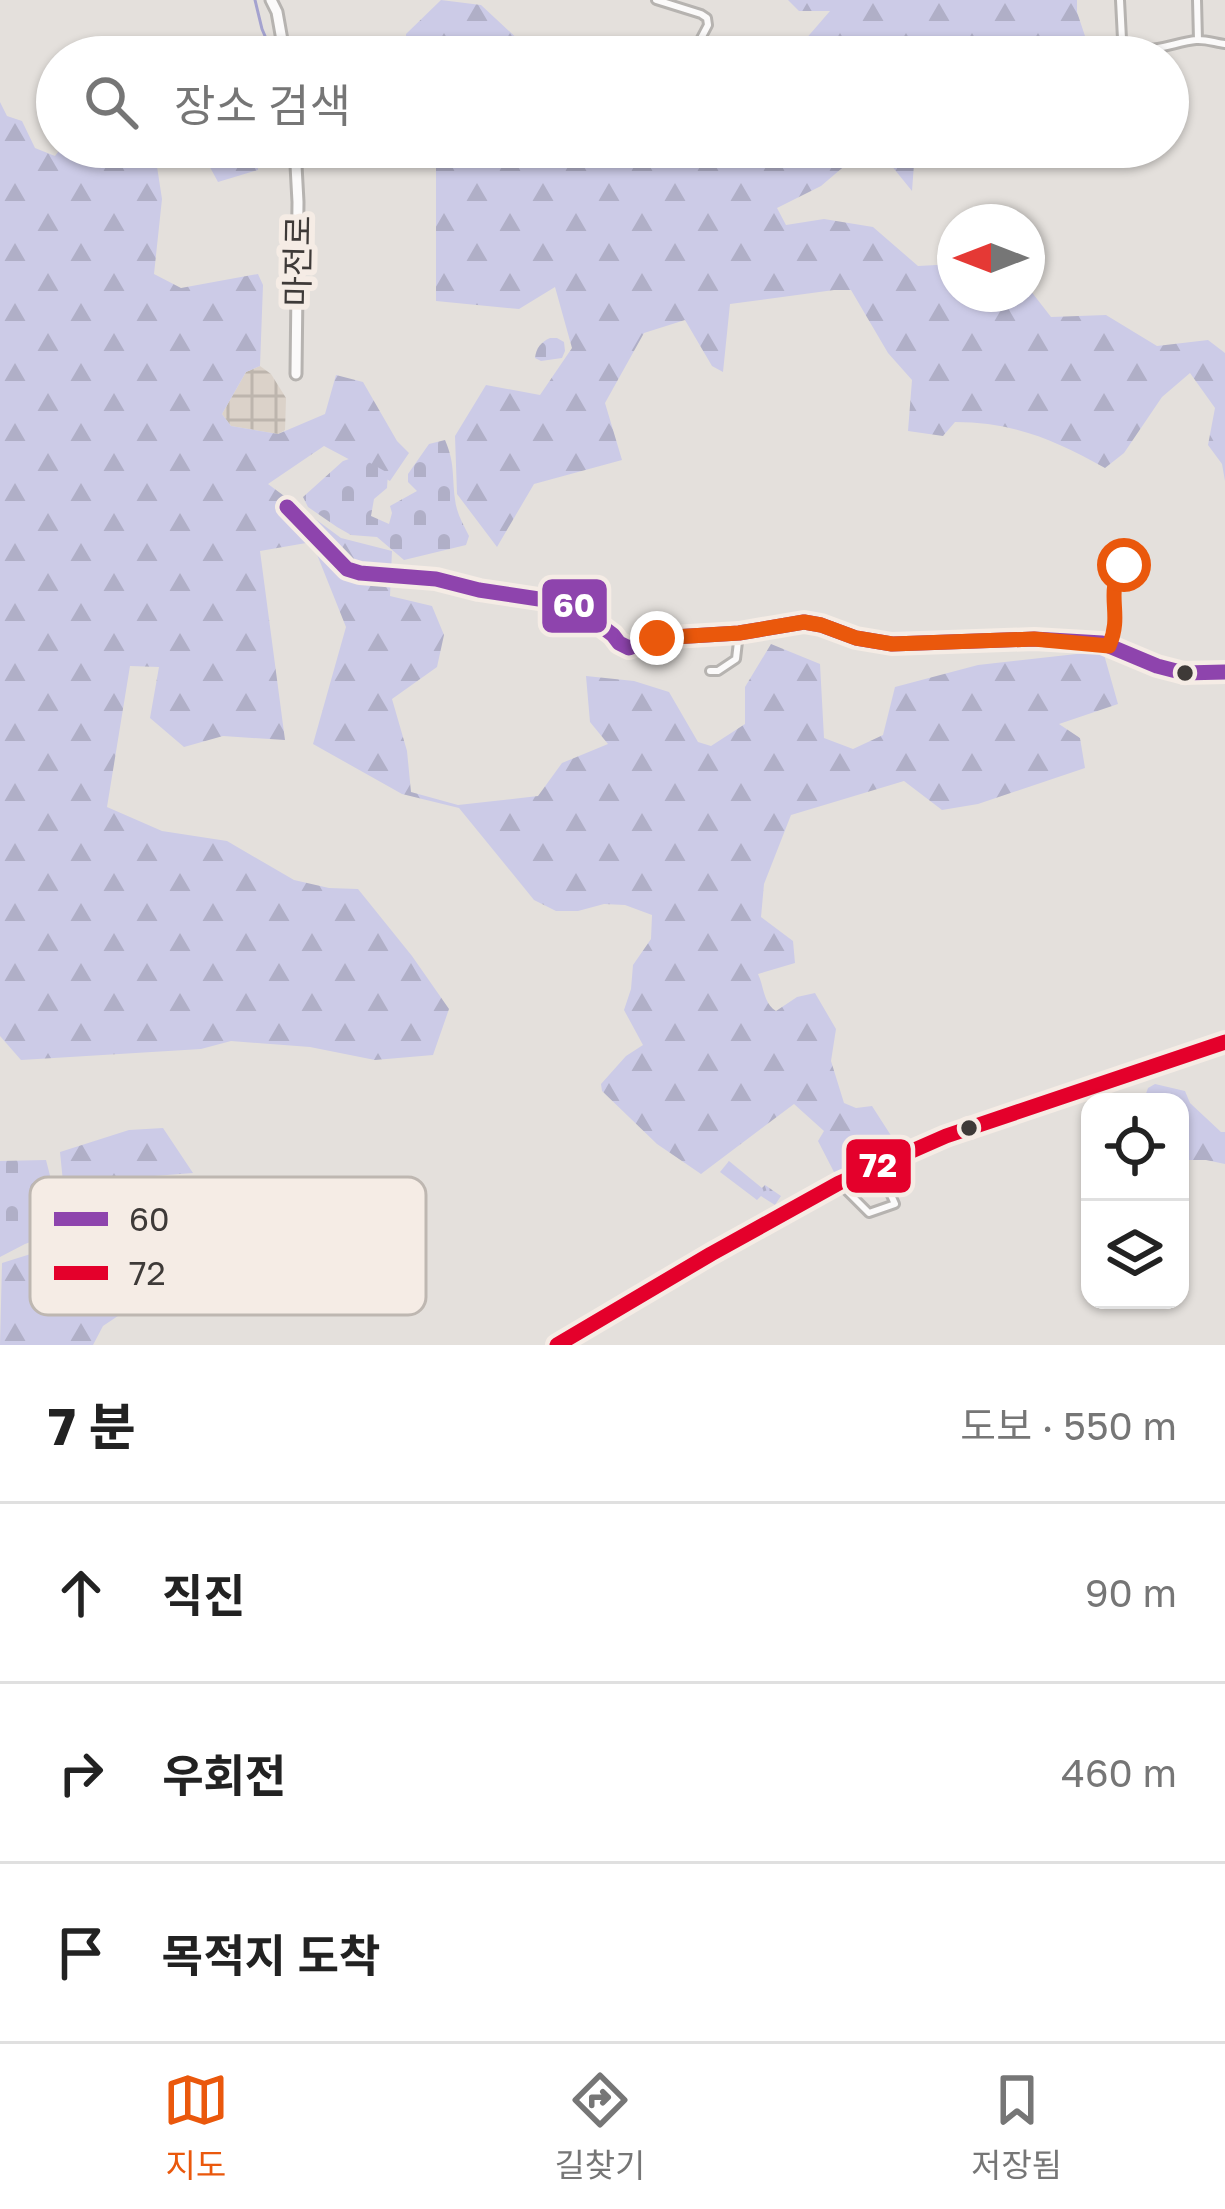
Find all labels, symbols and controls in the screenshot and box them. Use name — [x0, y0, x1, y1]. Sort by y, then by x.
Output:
search box — [36, 36, 1189, 168]
icon: search — [78, 69, 144, 135]
text: 장소 검색 — [174, 78, 351, 132]
north arrow — [937, 204, 1045, 312]
street label: 마전로 — [277, 215, 317, 307]
route start — [1097, 538, 1151, 592]
line badge: 60 — [540, 577, 609, 635]
text: 60 — [553, 585, 595, 624]
route end — [630, 611, 684, 665]
unlabelled marker — [1174, 662, 1196, 684]
map controls — [1081, 1093, 1189, 1309]
button: locate — [1081, 1093, 1189, 1201]
unlabelled marker — [958, 1117, 980, 1139]
line badge: 72 — [844, 1137, 913, 1195]
text: 72 — [859, 1145, 897, 1184]
legend — [30, 1177, 426, 1315]
text: 60 — [129, 1199, 169, 1238]
button: layers — [1081, 1201, 1189, 1309]
text: 72 — [129, 1253, 166, 1292]
text: 7 분 — [48, 1395, 135, 1456]
text: 도보 · 550 m — [960, 1402, 1177, 1449]
icon: ahead — [48, 1560, 114, 1626]
text: 직진 — [162, 1568, 245, 1622]
text: 90 m — [1085, 1569, 1177, 1616]
icon: right — [48, 1740, 114, 1806]
text: 우회전 — [162, 1748, 286, 1802]
text: 460 m — [1061, 1749, 1177, 1796]
icon: arrive — [48, 1920, 114, 1986]
text: 목적지 도착 — [162, 1928, 380, 1982]
tab: 지도 — [163, 2067, 229, 2187]
tab: 길찾기 — [554, 2067, 645, 2187]
tab: 저장됨 — [971, 2067, 1062, 2187]

